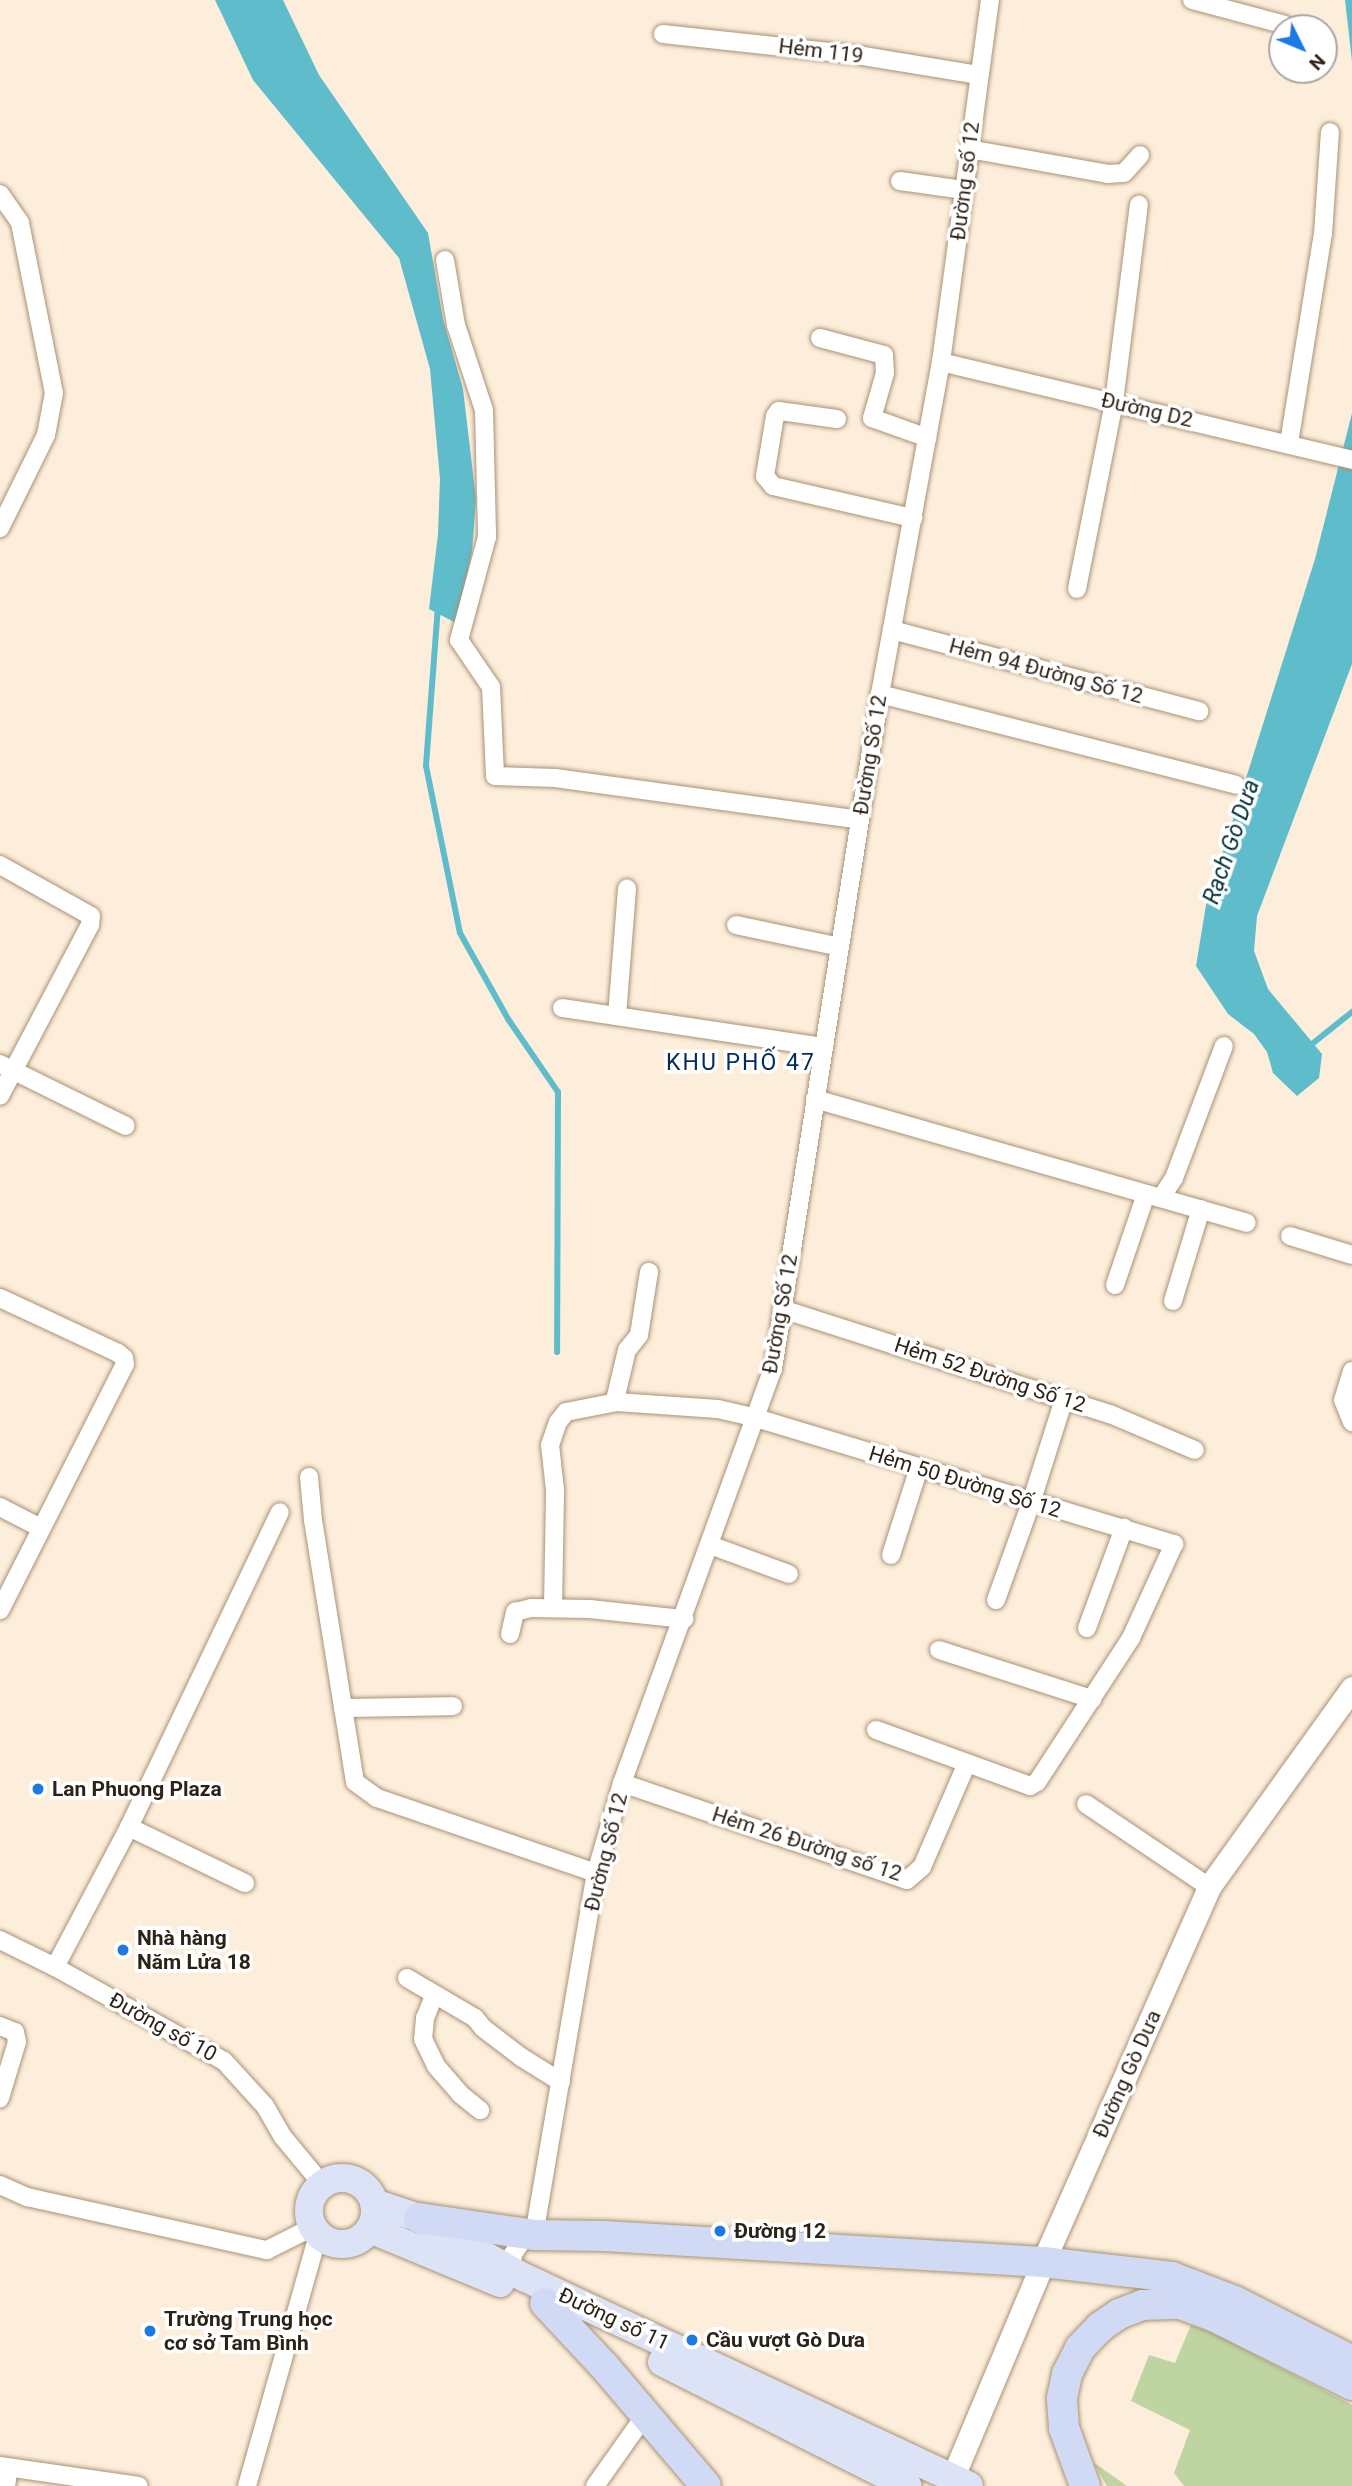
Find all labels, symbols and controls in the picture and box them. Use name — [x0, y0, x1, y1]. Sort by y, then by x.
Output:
north arrow — [1268, 14, 1338, 84]
street label: Hẻm 119 — [777, 33, 865, 69]
text: N — [1304, 50, 1330, 75]
street label: Đường số 12 — [945, 120, 985, 242]
street label: Đường D2 — [1099, 387, 1195, 433]
street label: Hẻm 94 Đường Số 12 — [946, 633, 1146, 709]
street label: Đường Số 12 — [848, 693, 892, 817]
water label: Rạch Gò Dưa — [1198, 776, 1266, 908]
district label: KHU PHỐ 47 — [667, 1049, 815, 1077]
street label: Đường Số 12 — [757, 1252, 803, 1376]
street label: Hẻm 52 Đường Số 12 — [891, 1332, 1089, 1418]
street label: Hẻm 50 Đường Số 12 — [866, 1441, 1064, 1523]
place label: Lan Phuong Plaza — [52, 1776, 222, 1802]
marker: Lan Phuong Plaza — [30, 1781, 46, 1797]
street label: Đường Số 12 — [579, 1790, 633, 1914]
street label: Hẻm 26 Đường số 12 — [709, 1801, 905, 1887]
place label: Nhà hàng Năm Lửa 18 — [137, 1925, 251, 1975]
marker: Nhà hàng Năm Lửa 18 — [115, 1942, 131, 1958]
street label: Đường số 10 — [105, 1987, 221, 2067]
street label: Đường Gò Dưa — [1088, 2006, 1166, 2142]
place label: Đường 12 — [734, 2218, 826, 2244]
marker: Đường 12 — [712, 2223, 728, 2239]
street label: Đường số 11 — [555, 2282, 673, 2356]
place label: Trường Trung học cơ sở Tam Bình — [164, 2306, 333, 2356]
marker: Trường Trung học cơ sở Tam Bình — [142, 2323, 158, 2339]
place label: Cầu vượt Gò Dưa — [706, 2327, 865, 2353]
marker: Cầu vượt Gò Dưa — [684, 2332, 700, 2348]

